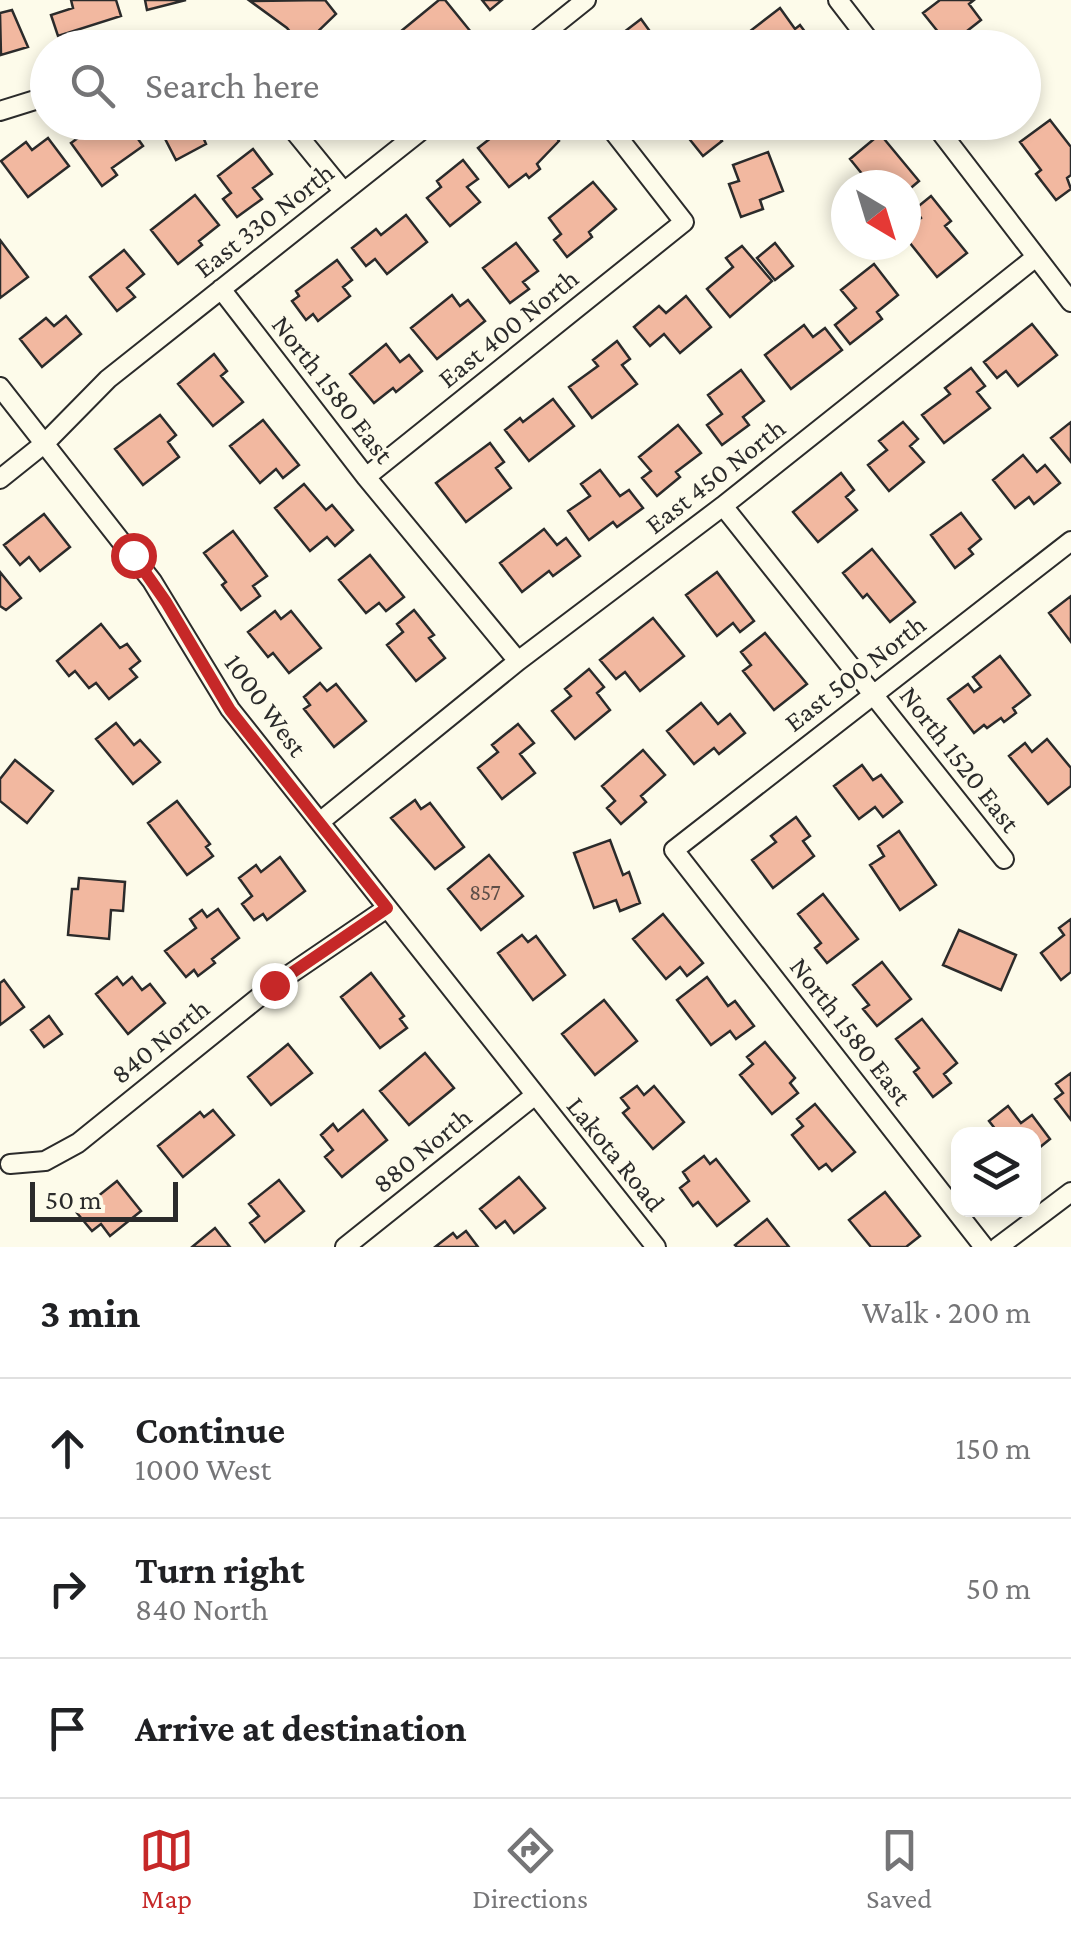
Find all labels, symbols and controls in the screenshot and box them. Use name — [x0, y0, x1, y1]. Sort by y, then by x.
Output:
search box — [30, 30, 1041, 140]
icon: search — [65, 58, 120, 113]
text: Search here — [145, 64, 319, 106]
street label: East 330 North — [188, 156, 340, 284]
north arrow — [831, 170, 921, 260]
street label: East 400 North — [432, 262, 584, 394]
street label: North 1580 East — [266, 309, 401, 470]
street label: East 450 North — [639, 412, 791, 540]
route start — [111, 533, 157, 579]
street label: East 500 North — [778, 608, 932, 738]
street label: 1000 West — [218, 648, 314, 763]
street label: North 1520 East — [894, 680, 1027, 839]
house number: 857 — [469, 880, 501, 905]
street label: North 1580 East — [784, 951, 919, 1112]
route end — [252, 963, 298, 1009]
street label: 840 North — [105, 992, 215, 1090]
street label: Lakota Road — [560, 1091, 672, 1218]
street label: 880 North — [367, 1101, 477, 1199]
map controls — [951, 1127, 1041, 1217]
button: layers — [951, 1127, 1041, 1217]
scale bar — [30, 1177, 178, 1222]
text: 50 m — [45, 1184, 102, 1215]
text: 3 min — [40, 1289, 140, 1336]
text: Walk · 200 m — [862, 1294, 1031, 1330]
text: Continue — [135, 1409, 285, 1451]
icon: ahead — [40, 1421, 95, 1476]
text: 150 m — [955, 1430, 1031, 1466]
text: 1000 West — [135, 1451, 271, 1487]
text: Turn right — [135, 1549, 304, 1591]
icon: right — [40, 1561, 95, 1616]
text: 50 m — [966, 1570, 1031, 1606]
text: 840 North — [135, 1591, 269, 1627]
icon: arrive — [40, 1701, 95, 1756]
text: Arrive at destination — [135, 1707, 467, 1749]
tab: Map — [139, 1823, 194, 1914]
tab: Directions — [472, 1823, 588, 1914]
tab: Saved — [866, 1823, 932, 1914]

